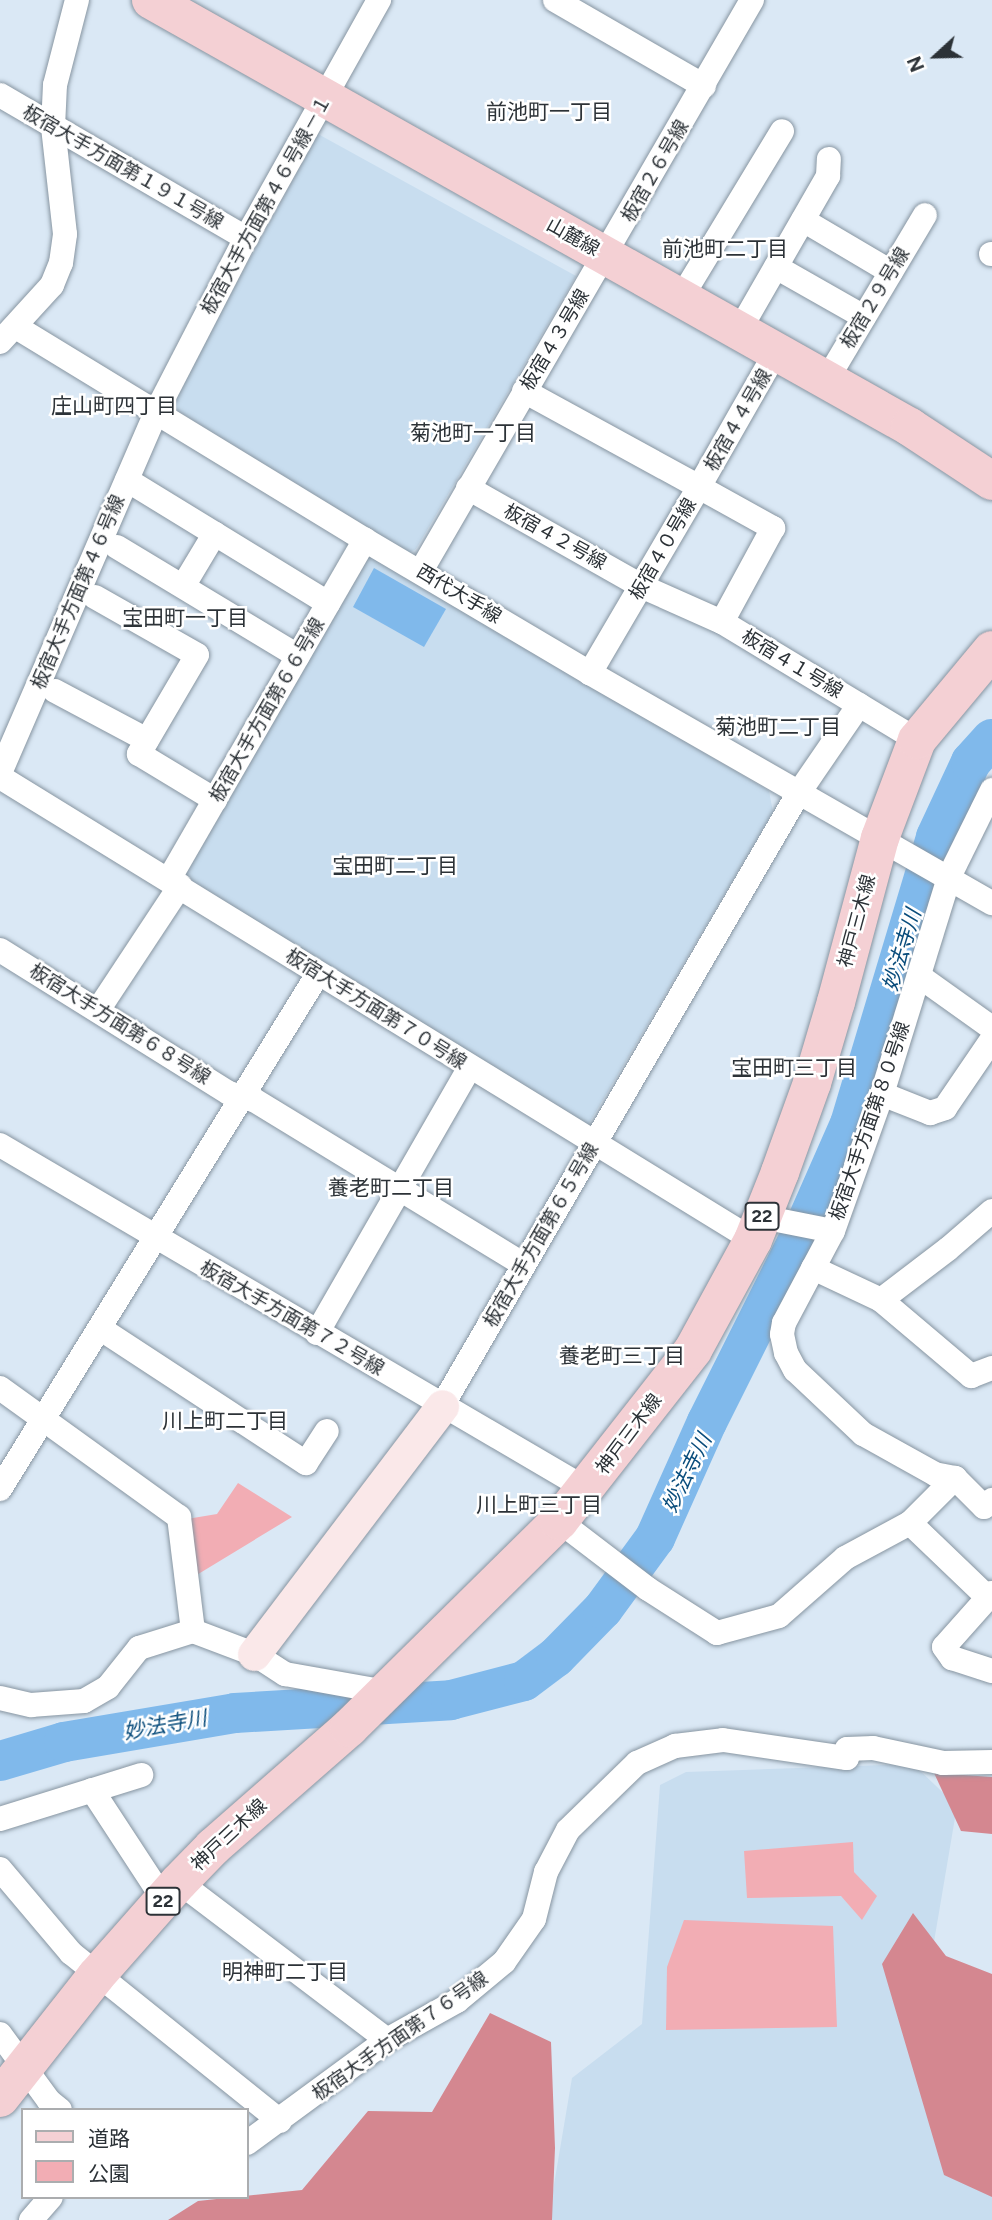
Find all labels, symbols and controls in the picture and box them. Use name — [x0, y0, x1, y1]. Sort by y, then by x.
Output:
north arrow — [901, 21, 971, 91]
text: N — [903, 53, 929, 75]
street label: 板宿大手方面第４６号線－１ — [196, 91, 336, 319]
district label: 前池町一丁目 — [486, 99, 612, 125]
street label: 板宿大手方面第１９１号線 — [19, 100, 227, 234]
street label: 板宿２６号線 — [617, 116, 693, 226]
street label: 山麓線 — [543, 213, 603, 261]
district label: 前池町二丁目 — [662, 236, 788, 262]
street label: 板宿２９号線 — [836, 243, 914, 353]
street label: 板宿４３号線 — [516, 285, 594, 395]
street label: 板宿４４号線 — [700, 365, 776, 475]
district label: 庄山町四丁目 — [51, 393, 177, 419]
district label: 菊池町一丁目 — [410, 420, 536, 446]
street label: 板宿大手方面第４６号線 — [27, 491, 129, 693]
street label: 板宿４０号線 — [625, 494, 701, 604]
street label: 板宿４２号線 — [500, 499, 610, 575]
street label: 西代大手線 — [412, 560, 506, 628]
district label: 宝田町一丁目 — [122, 605, 248, 631]
street label: 板宿大手方面第６６号線 — [205, 614, 329, 806]
street label: 板宿４１号線 — [737, 625, 847, 703]
district label: 菊池町二丁目 — [715, 714, 841, 740]
district label: 宝田町二丁目 — [332, 853, 458, 879]
street label: 神戸三木線 — [834, 872, 880, 970]
water label: 妙法寺川 — [878, 906, 926, 994]
street label: 板宿大手方面第７０号線 — [281, 944, 471, 1074]
street label: 板宿大手方面第６８号線 — [25, 959, 215, 1089]
street label: 板宿大手方面第８０号線 — [825, 1018, 915, 1224]
district label: 宝田町三丁目 — [731, 1055, 857, 1081]
street label: 板宿大手方面第６５号線 — [479, 1139, 603, 1331]
district label: 養老町二丁目 — [328, 1175, 454, 1201]
road number: 22 — [744, 1202, 780, 1231]
street label: 板宿大手方面第７２号線 — [196, 1256, 388, 1380]
district label: 養老町三丁目 — [559, 1343, 685, 1369]
street label: 神戸三木線 — [591, 1389, 667, 1479]
district label: 川上町二丁目 — [162, 1408, 288, 1434]
water label: 妙法寺川 — [657, 1430, 717, 1516]
district label: 川上町三丁目 — [476, 1492, 602, 1518]
water label: 妙法寺川 — [121, 1705, 209, 1745]
street label: 神戸三木線 — [186, 1794, 272, 1876]
road number: 22 — [146, 1886, 180, 1915]
district label: 明神町二丁目 — [222, 1959, 348, 1985]
street label: 板宿大手方面第７６号線 — [308, 1967, 492, 2105]
legend — [21, 2108, 248, 2199]
text: 道路 — [88, 2126, 130, 2151]
text: 公園 — [88, 2161, 130, 2186]

